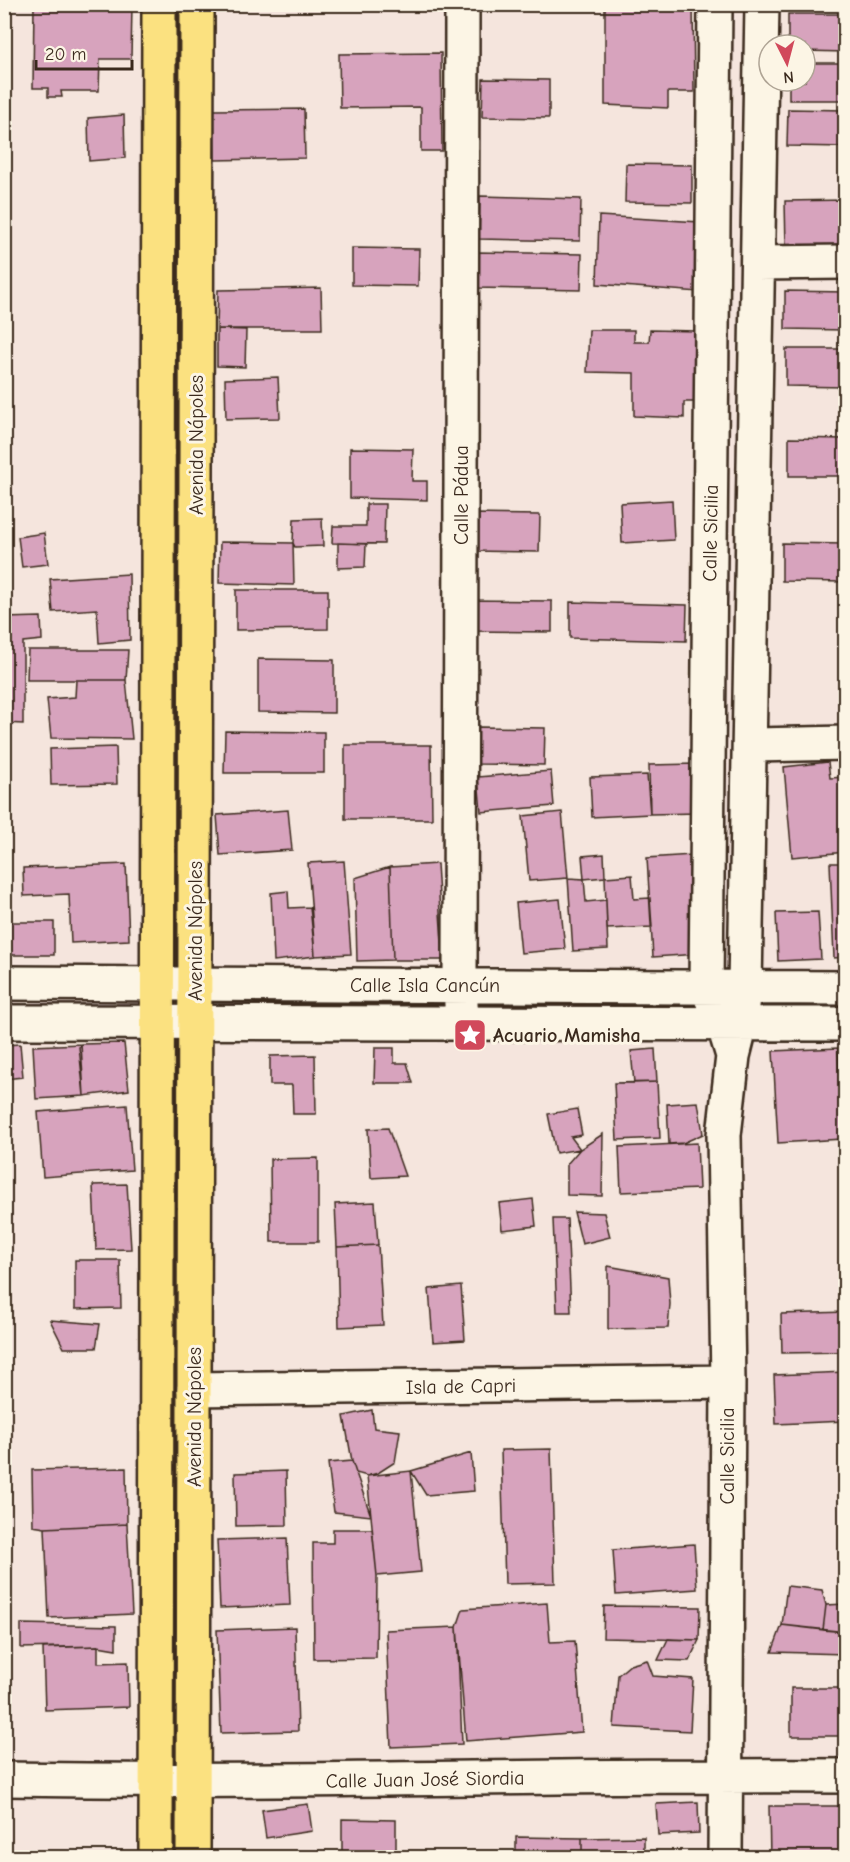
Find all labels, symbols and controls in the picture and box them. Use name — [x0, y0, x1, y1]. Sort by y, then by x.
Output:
scale bar — [36, 33, 132, 71]
north arrow — [757, 33, 817, 93]
text: 20 m — [45, 44, 86, 65]
text: N — [782, 67, 795, 86]
street label: Avenida Nápoles — [185, 375, 208, 515]
street label: Calle Pádua — [450, 445, 473, 545]
street label: Calle Sicilia — [698, 484, 723, 582]
street label: Avenida Nápoles — [184, 861, 207, 1001]
street label: Calle Isla Cancún — [350, 974, 500, 997]
place icon: Acuario Mamisha — [452, 1017, 488, 1053]
place label: Acuario Mamisha — [493, 1024, 641, 1047]
street label: Avenida Nápoles — [183, 1347, 206, 1487]
street label: Isla de Capri — [406, 1374, 516, 1399]
street label: Calle Sicilia — [716, 1407, 739, 1505]
street label: Calle Juan José Siordia — [325, 1766, 525, 1793]

